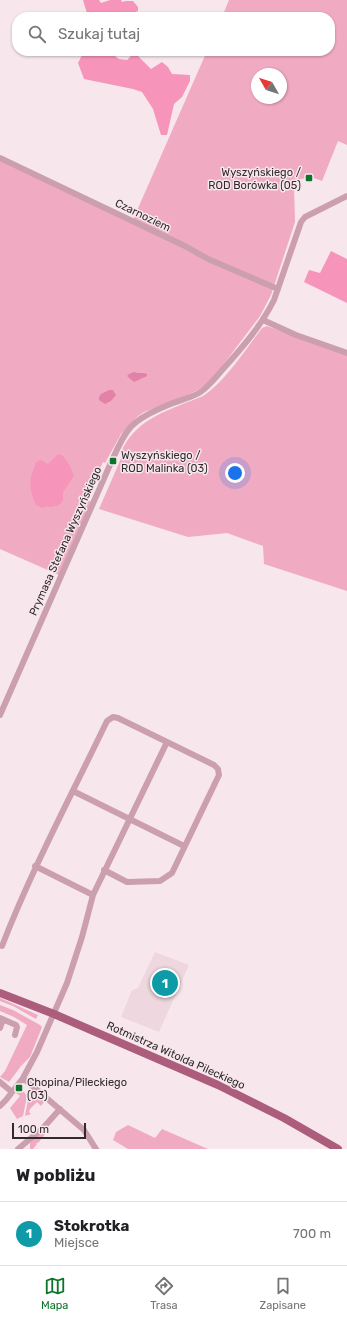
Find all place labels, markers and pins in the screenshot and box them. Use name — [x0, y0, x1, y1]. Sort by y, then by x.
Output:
place label: Wyszyńskiego / ROD Borówka (05) — [208, 166, 302, 192]
marker: Wyszyńskiego / ROD Borówka (05) — [304, 173, 314, 183]
place label: Wyszyńskiego / ROD Malinka (03) — [121, 449, 208, 475]
marker: Wyszyńskiego / ROD Malinka (03) — [108, 456, 118, 466]
pin: 1 — [152, 968, 178, 998]
place label: Chopina/Pileckiego (03) — [27, 1076, 127, 1102]
marker: Chopina/Pileckiego (03) — [14, 1083, 24, 1093]

